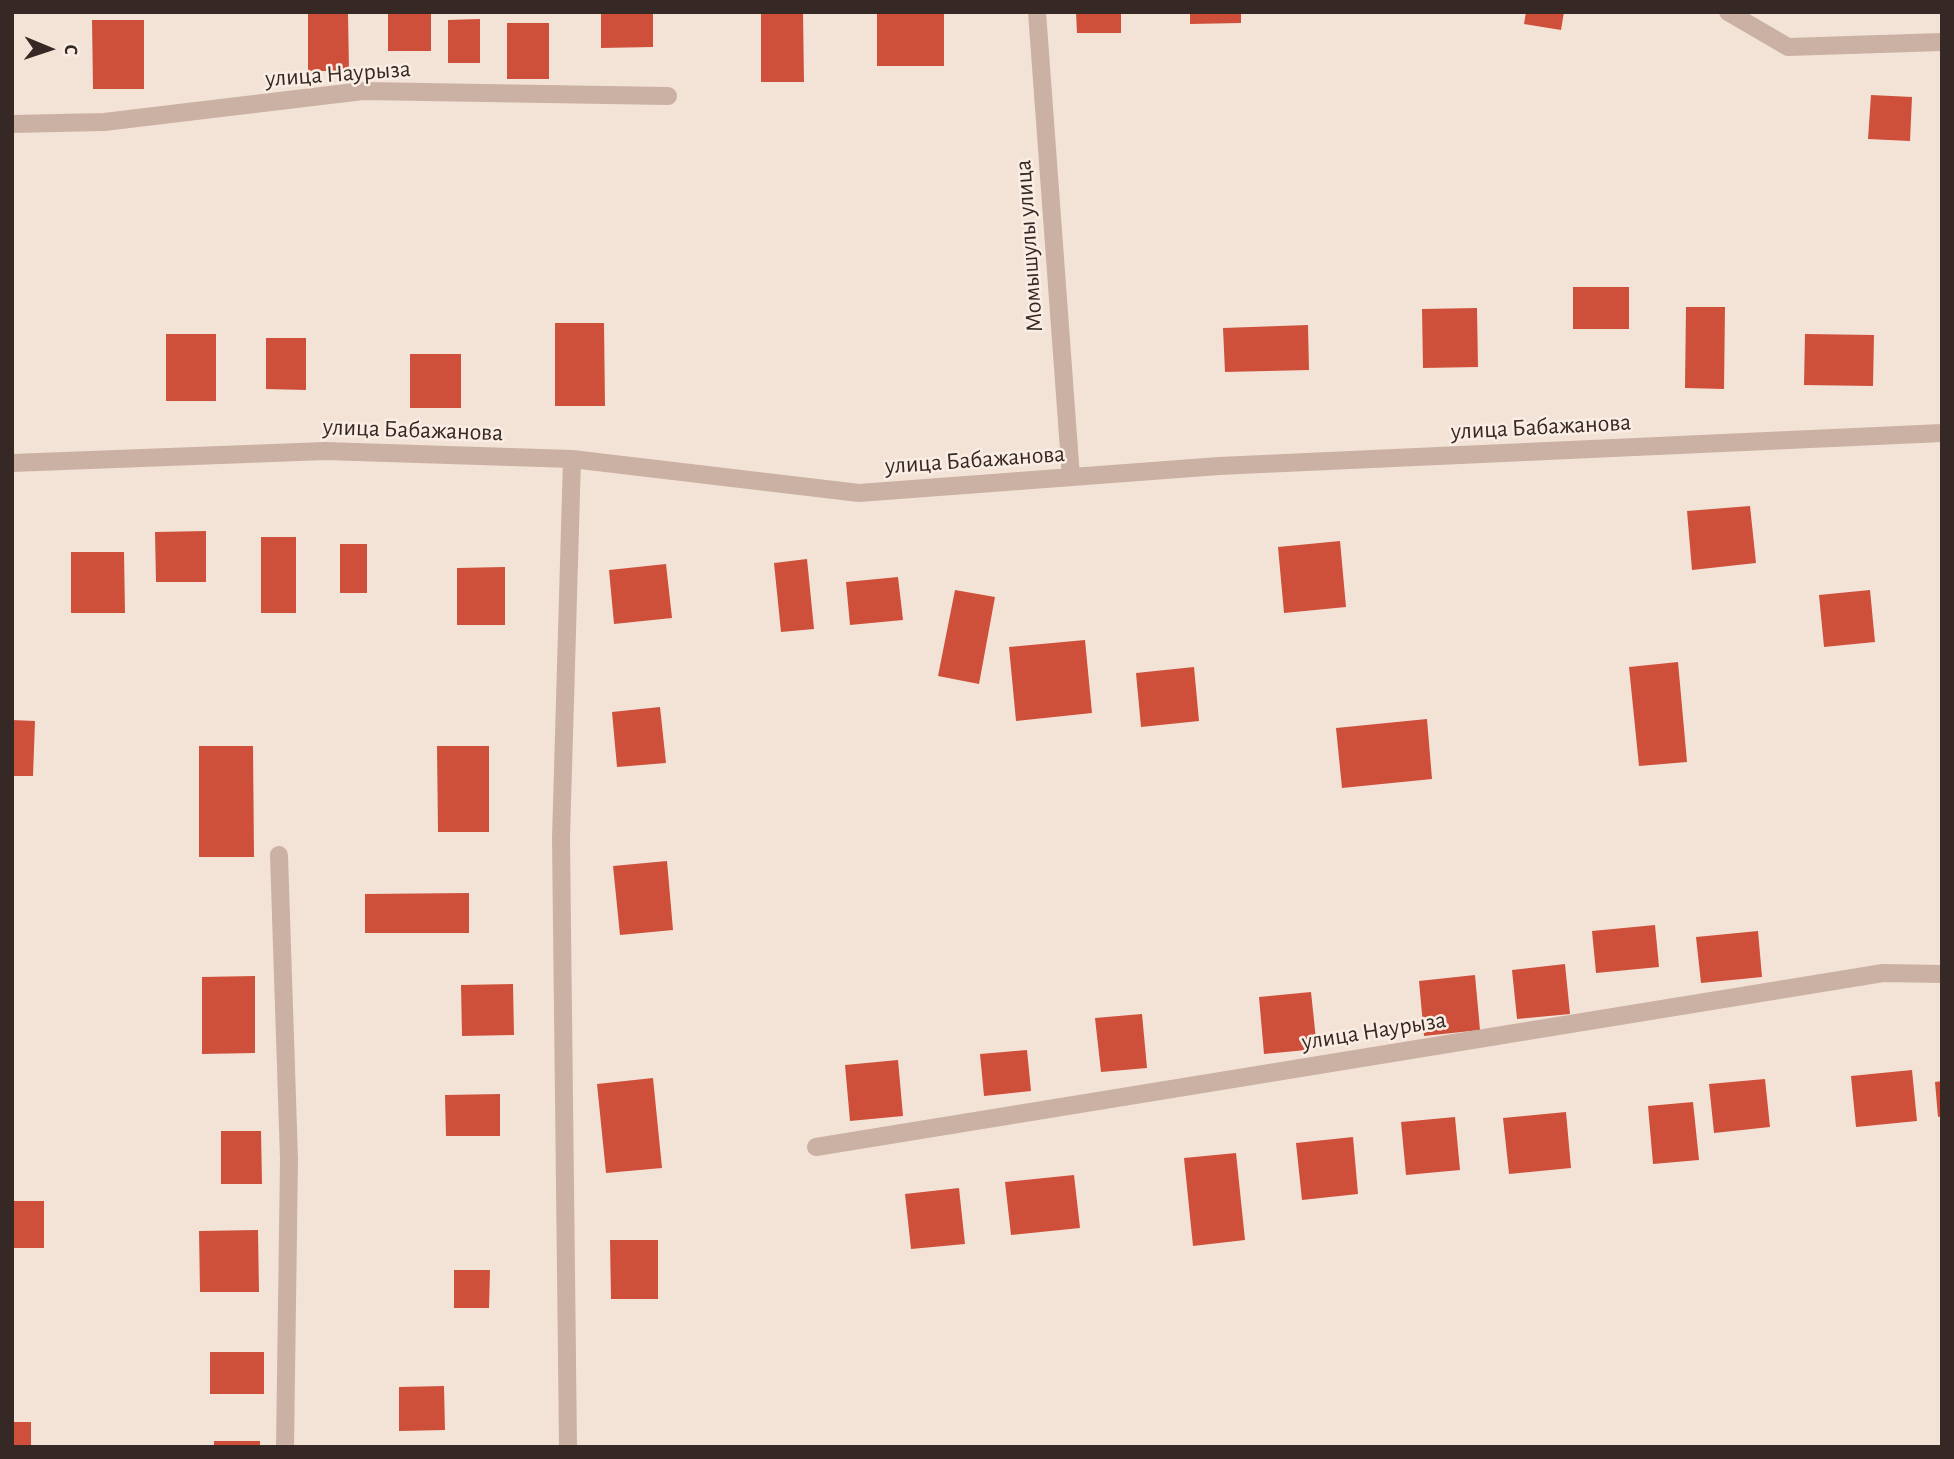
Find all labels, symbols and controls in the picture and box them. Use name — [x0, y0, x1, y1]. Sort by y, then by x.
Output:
north arrow — [14, 14, 84, 84]
text: С — [61, 44, 80, 55]
street label: улица Наурыза — [264, 55, 412, 93]
street label: Момышулы улица — [1009, 159, 1049, 333]
street label: улица Бабажанова — [1450, 408, 1632, 446]
street label: улица Бабажанова — [322, 412, 504, 448]
street label: улица Бабажанова — [884, 439, 1066, 481]
street label: улица Наурыза — [1300, 1005, 1448, 1057]

